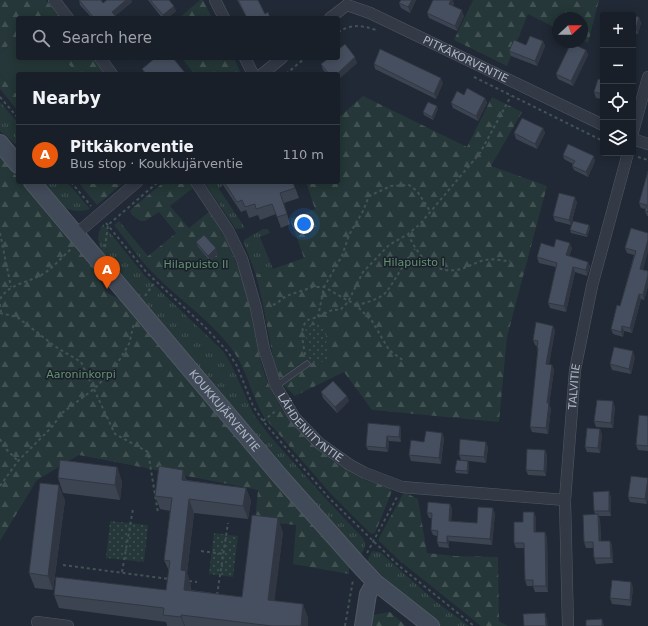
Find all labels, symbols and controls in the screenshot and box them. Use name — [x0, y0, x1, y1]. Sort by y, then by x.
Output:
north arrow — [552, 12, 588, 48]
map controls — [600, 12, 636, 156]
button: + — [600, 12, 636, 48]
search box — [16, 16, 340, 60]
icon: search — [30, 27, 52, 49]
text: Search here — [62, 29, 152, 47]
street label: PITKÄKORVENTIE — [421, 33, 511, 85]
button: − — [600, 48, 636, 84]
button: locate — [600, 84, 636, 120]
text: Nearby — [32, 88, 101, 108]
button: layers — [600, 120, 636, 156]
text: Pitkäkorventie — [70, 138, 194, 156]
text: A — [40, 147, 50, 162]
text: 110 m — [282, 147, 324, 162]
text: Bus stop · Koukkujärventie — [70, 156, 243, 171]
your location — [294, 214, 314, 234]
pin: A — [94, 256, 120, 289]
park label: Hilapuisto I — [383, 256, 445, 269]
park label: Hilapuisto II — [164, 258, 228, 271]
street label: TALVITIE — [565, 362, 583, 411]
street label: KOUKKUJÄRVENTIE — [187, 367, 263, 454]
park label: Aaroninkorpi — [46, 368, 116, 381]
street label: LÄHDENIITYNTIE — [275, 390, 346, 465]

